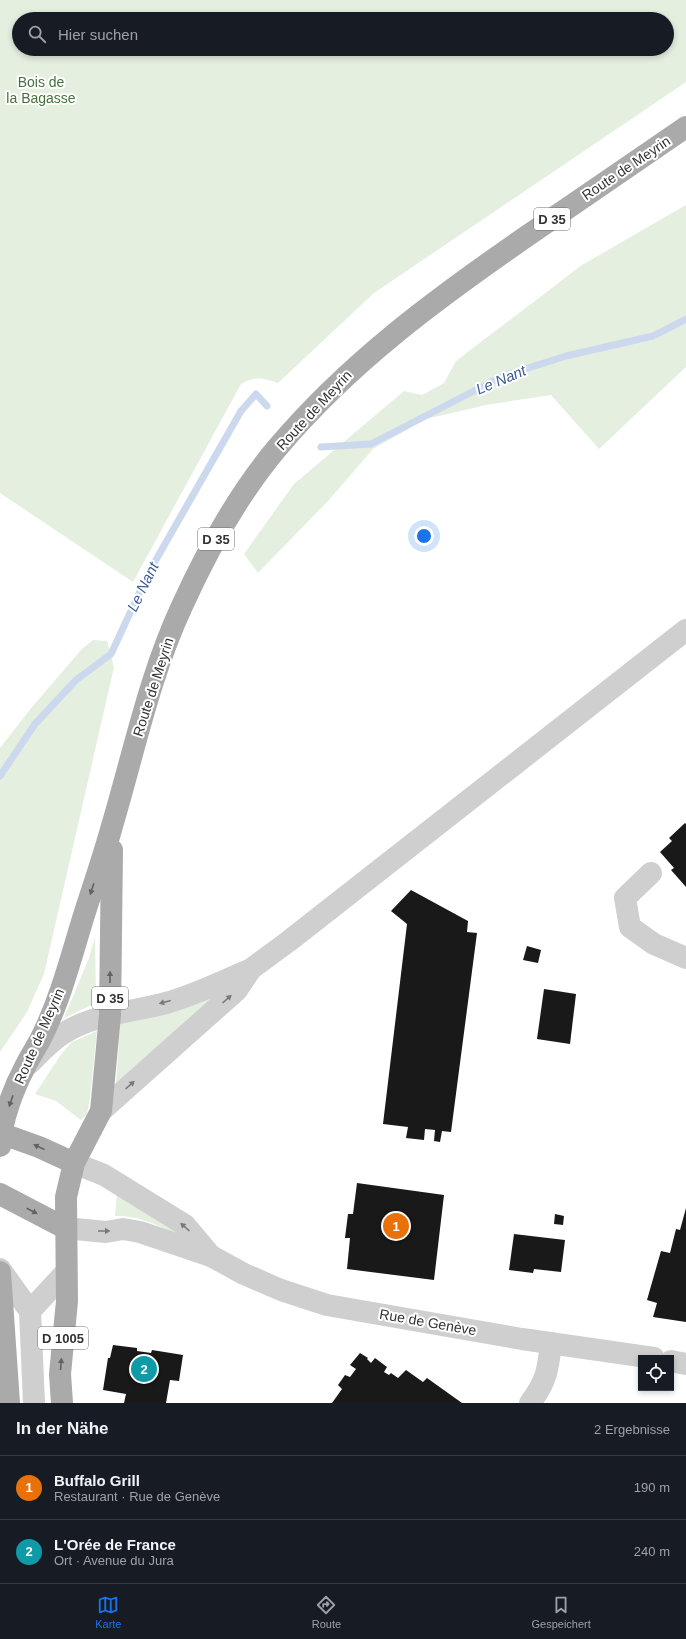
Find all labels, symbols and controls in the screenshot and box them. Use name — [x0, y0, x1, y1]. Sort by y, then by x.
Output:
search box — [12, 12, 674, 56]
icon: search — [26, 23, 48, 45]
text: Hier suchen — [58, 26, 138, 43]
park label: Bois de la Bagasse — [6, 74, 76, 106]
street label: Route de Meyrin — [579, 133, 673, 203]
road number: D 35 — [534, 208, 570, 230]
water label: Le Nant — [473, 361, 529, 398]
street label: Route de Meyrin — [273, 367, 355, 453]
your location — [414, 526, 434, 546]
road number: D 35 — [198, 528, 234, 550]
water label: Le Nant — [123, 559, 162, 614]
street label: Route de Meyrin — [130, 636, 176, 738]
one-way arrow — [89, 883, 95, 895]
one-way arrow — [107, 970, 113, 983]
street label: Route de Meyrin — [11, 986, 67, 1086]
road number: D 35 — [92, 987, 128, 1009]
one-way arrow — [222, 994, 232, 1003]
one-way arrow — [159, 1000, 171, 1006]
one-way arrow — [125, 1080, 135, 1089]
one-way arrow — [8, 1096, 14, 1108]
one-way arrow — [33, 1144, 44, 1150]
one-way arrow — [27, 1208, 38, 1214]
pin: 1 — [383, 1211, 409, 1241]
one-way arrow — [180, 1222, 190, 1231]
one-way arrow — [98, 1228, 111, 1234]
street label: Rue de Genève — [378, 1306, 478, 1338]
road number: D 1005 — [38, 1327, 88, 1349]
pin: 2 — [131, 1354, 157, 1384]
map controls — [638, 1355, 674, 1391]
button: locate — [638, 1355, 674, 1391]
one-way arrow — [58, 1358, 64, 1370]
text: In der Nähe — [16, 1419, 109, 1438]
text: 2 Ergebnisse — [594, 1422, 670, 1437]
text: Buffalo Grill — [54, 1472, 140, 1489]
text: 1 — [25, 1480, 33, 1495]
text: 190 m — [634, 1480, 670, 1495]
text: Restaurant · Rue de Genève — [54, 1489, 220, 1504]
text: L'Orée de France — [54, 1536, 176, 1553]
text: 2 — [25, 1544, 33, 1559]
text: 240 m — [634, 1544, 670, 1559]
text: Ort · Avenue du Jura — [54, 1553, 174, 1568]
tab: Karte — [95, 1594, 121, 1630]
tab: Route — [312, 1594, 341, 1630]
tab: Gespeichert — [532, 1594, 591, 1630]

